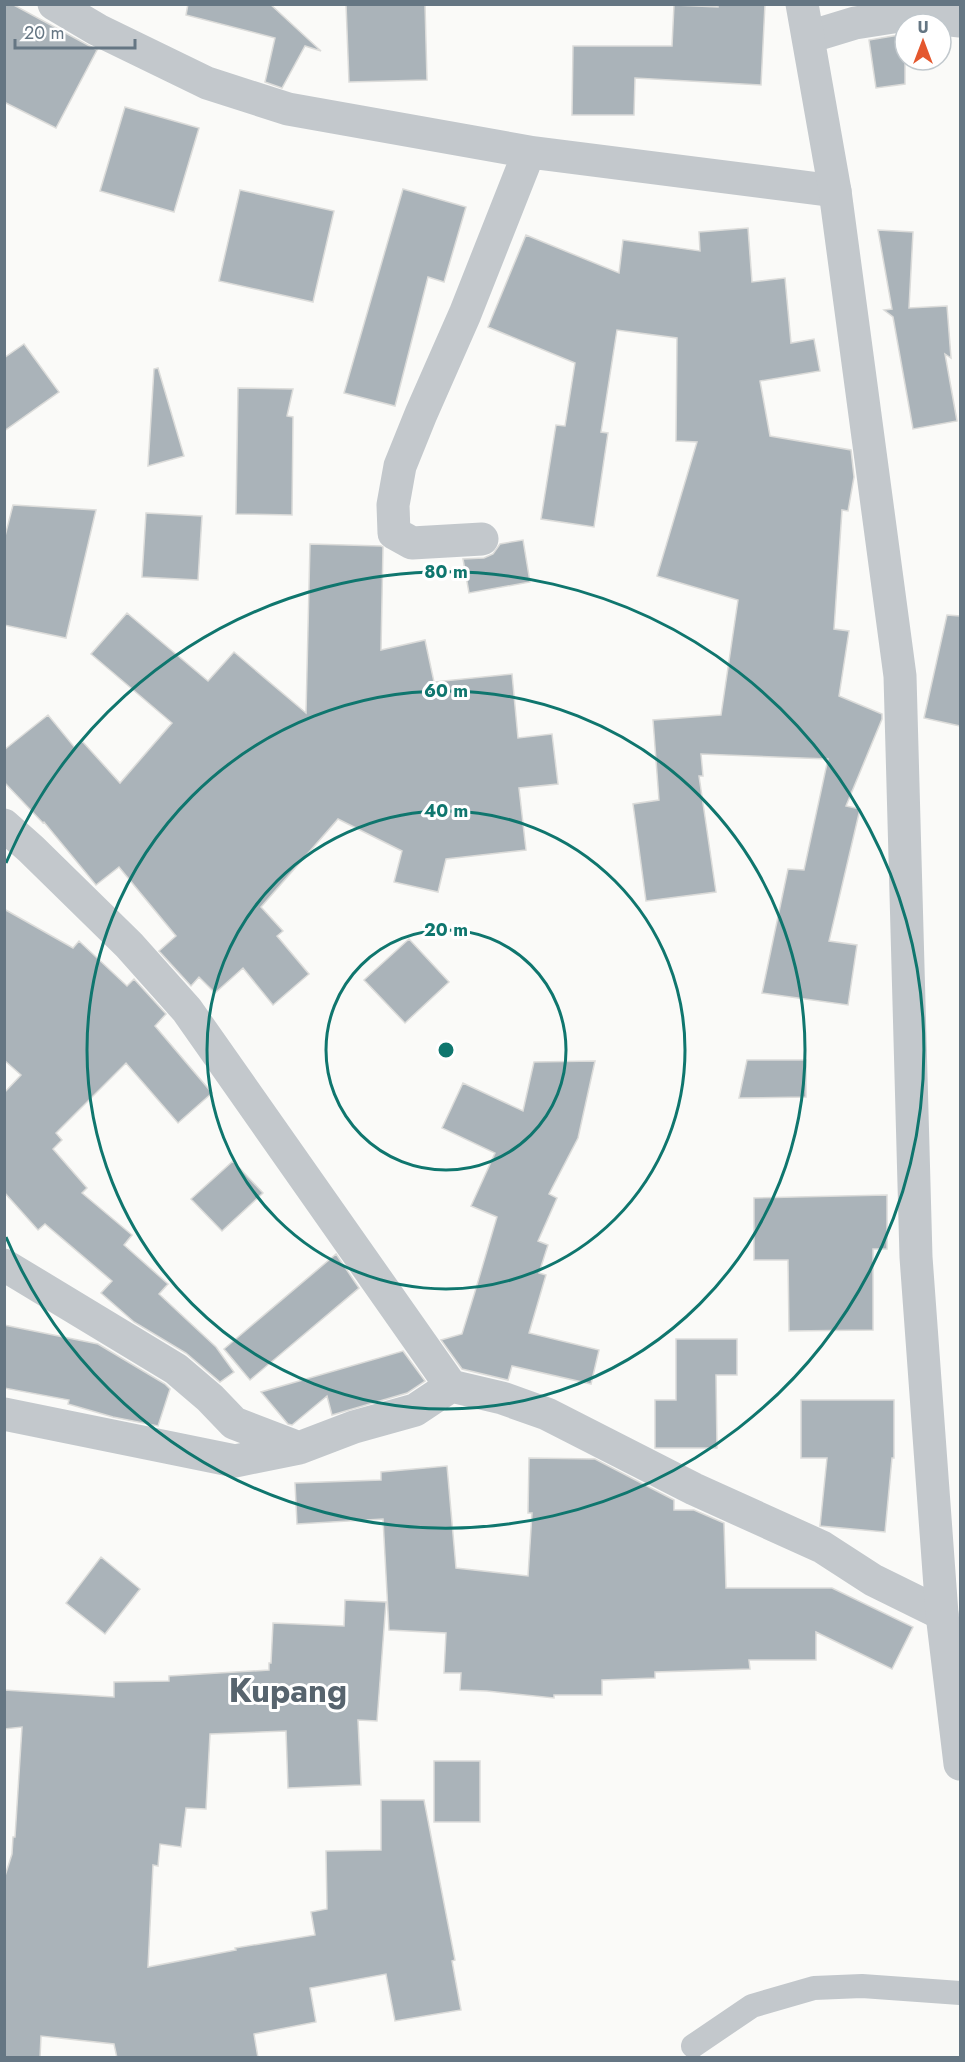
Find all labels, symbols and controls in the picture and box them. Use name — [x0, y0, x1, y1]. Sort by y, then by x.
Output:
scale bar — [15, 12, 135, 50]
north arrow — [893, 12, 953, 72]
text: U — [917, 16, 929, 39]
text: 20 m — [24, 20, 64, 46]
text: 80 m — [424, 559, 468, 585]
text: 60 m — [424, 678, 468, 704]
text: 40 m — [424, 798, 468, 824]
text: 20 m — [424, 917, 468, 943]
centre of rings — [436, 1040, 456, 1060]
district label: Kupang — [229, 1667, 347, 1714]

